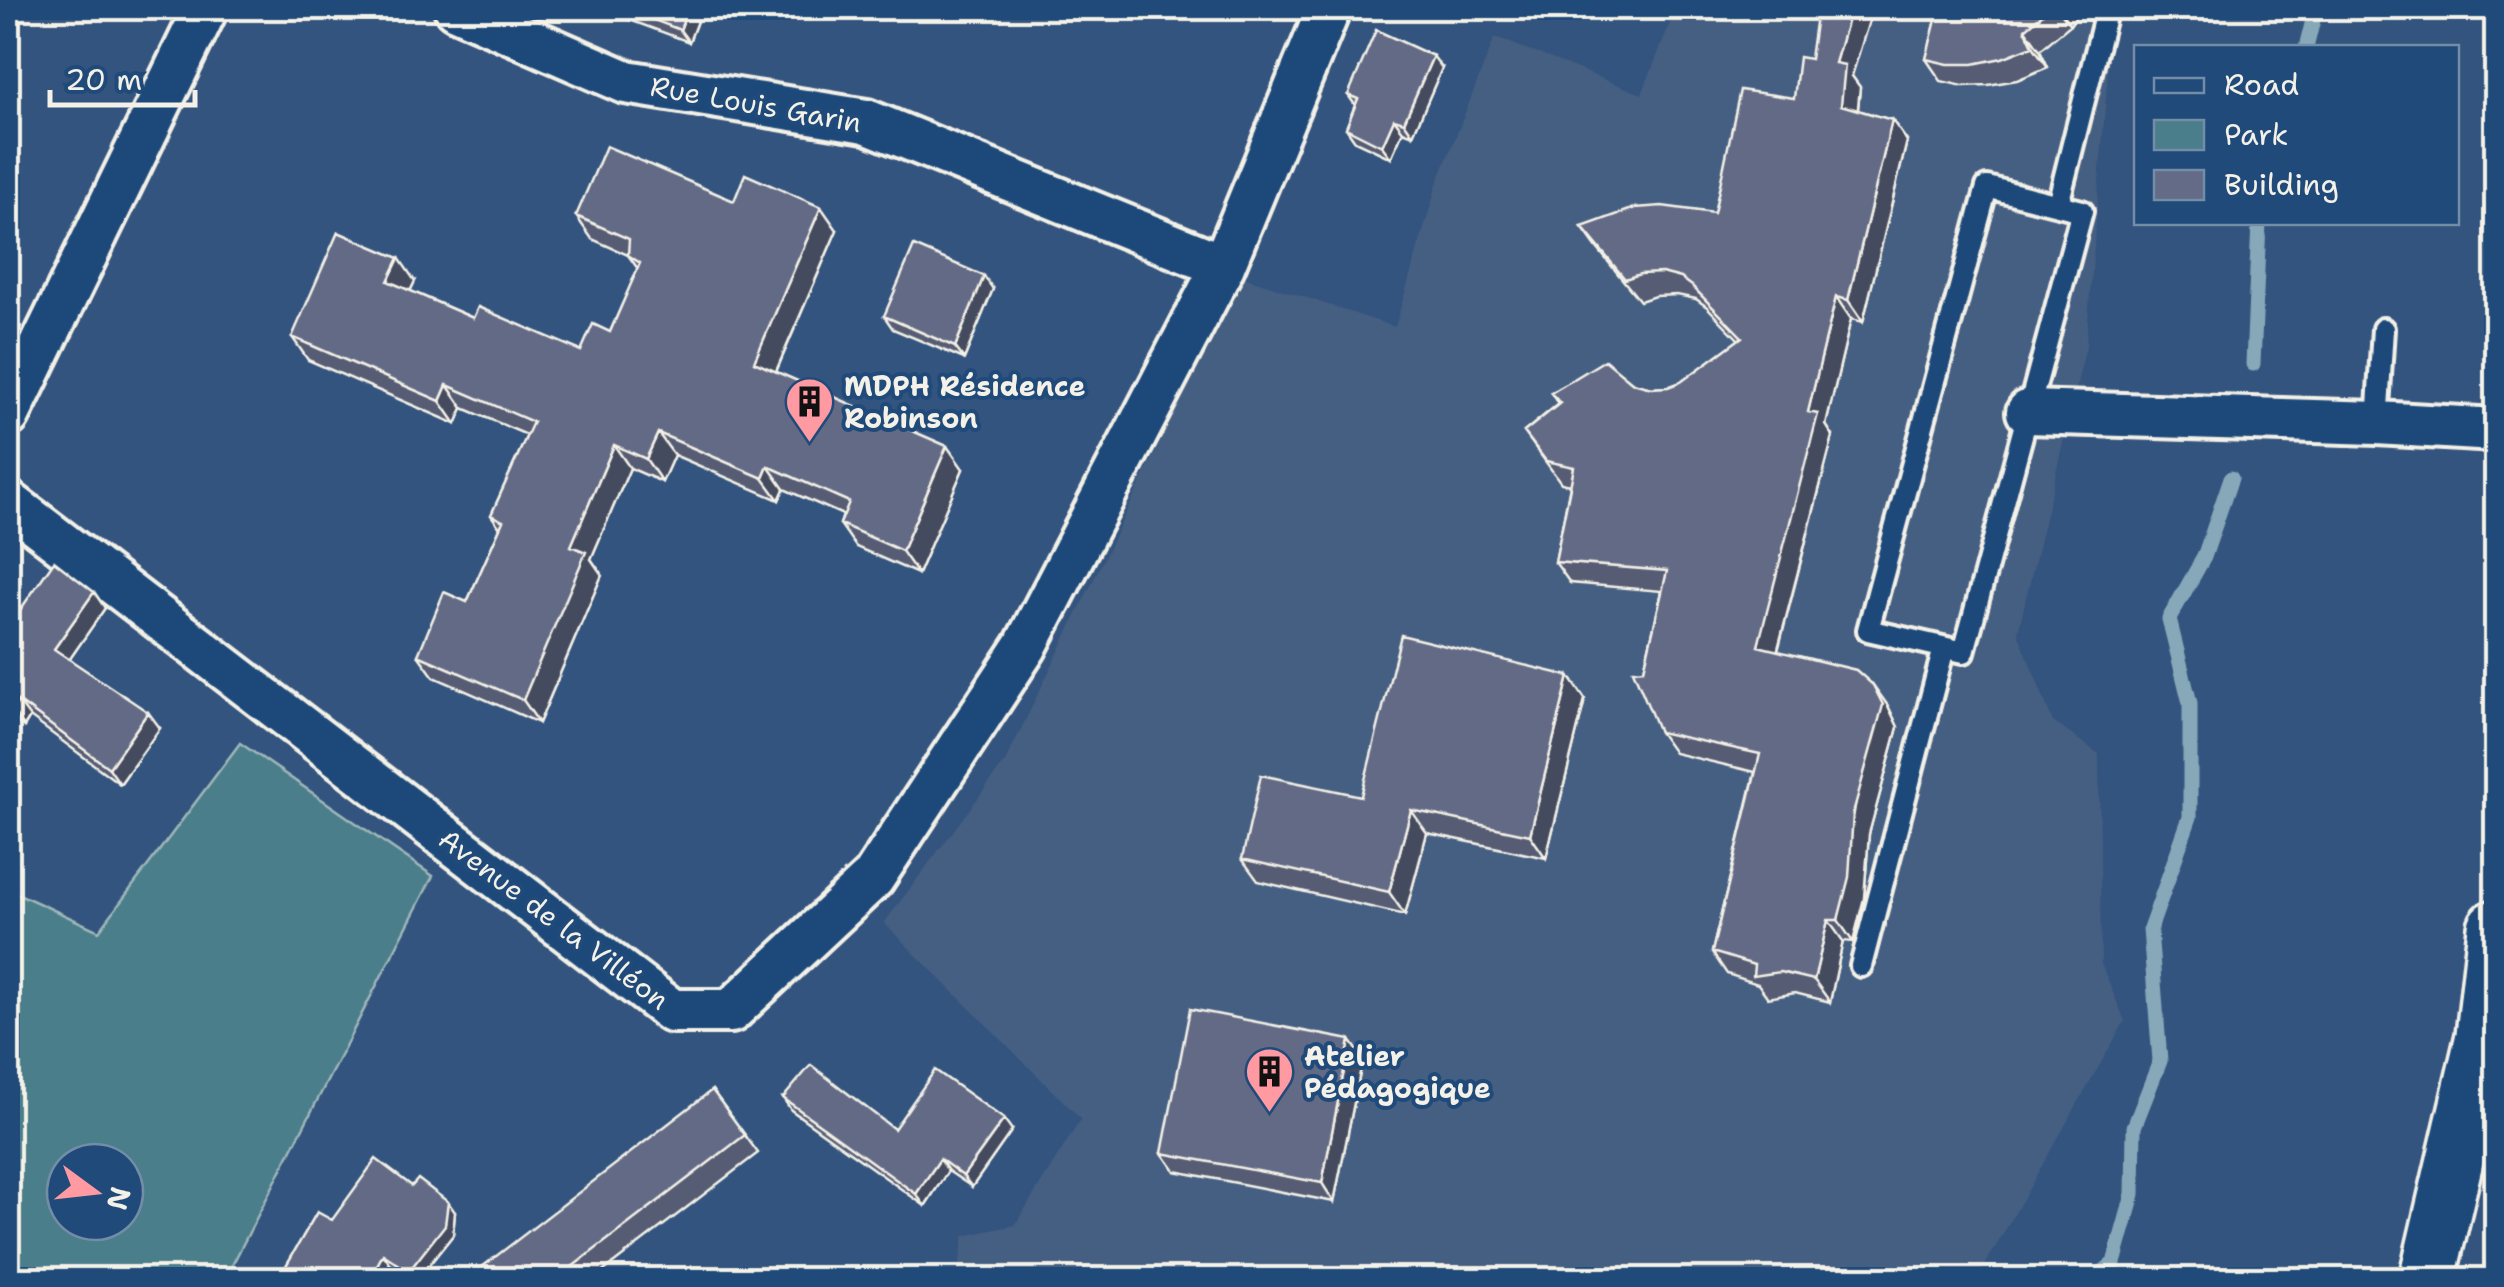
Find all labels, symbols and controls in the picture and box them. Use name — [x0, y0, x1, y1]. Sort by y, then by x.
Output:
scale bar — [50, 45, 195, 107]
legend — [2134, 45, 2459, 225]
text: 20 m — [65, 59, 142, 100]
text: Road — [2224, 64, 2299, 105]
street label: Rue Louis Garin — [648, 67, 864, 141]
text: Park — [2224, 114, 2288, 155]
text: Building — [2224, 164, 2339, 205]
place label: MDPH Résidence Robinson — [844, 367, 1086, 437]
building icon: MDPH Résidence Robinson — [783, 376, 835, 444]
street label: Avenue de la Villéon — [431, 820, 677, 1018]
place label: Atelier Pédagogique — [1304, 1037, 1491, 1107]
building icon: Atelier Pédagogique — [1243, 1046, 1295, 1114]
north arrow — [45, 1142, 145, 1242]
text: N — [98, 1183, 140, 1214]

